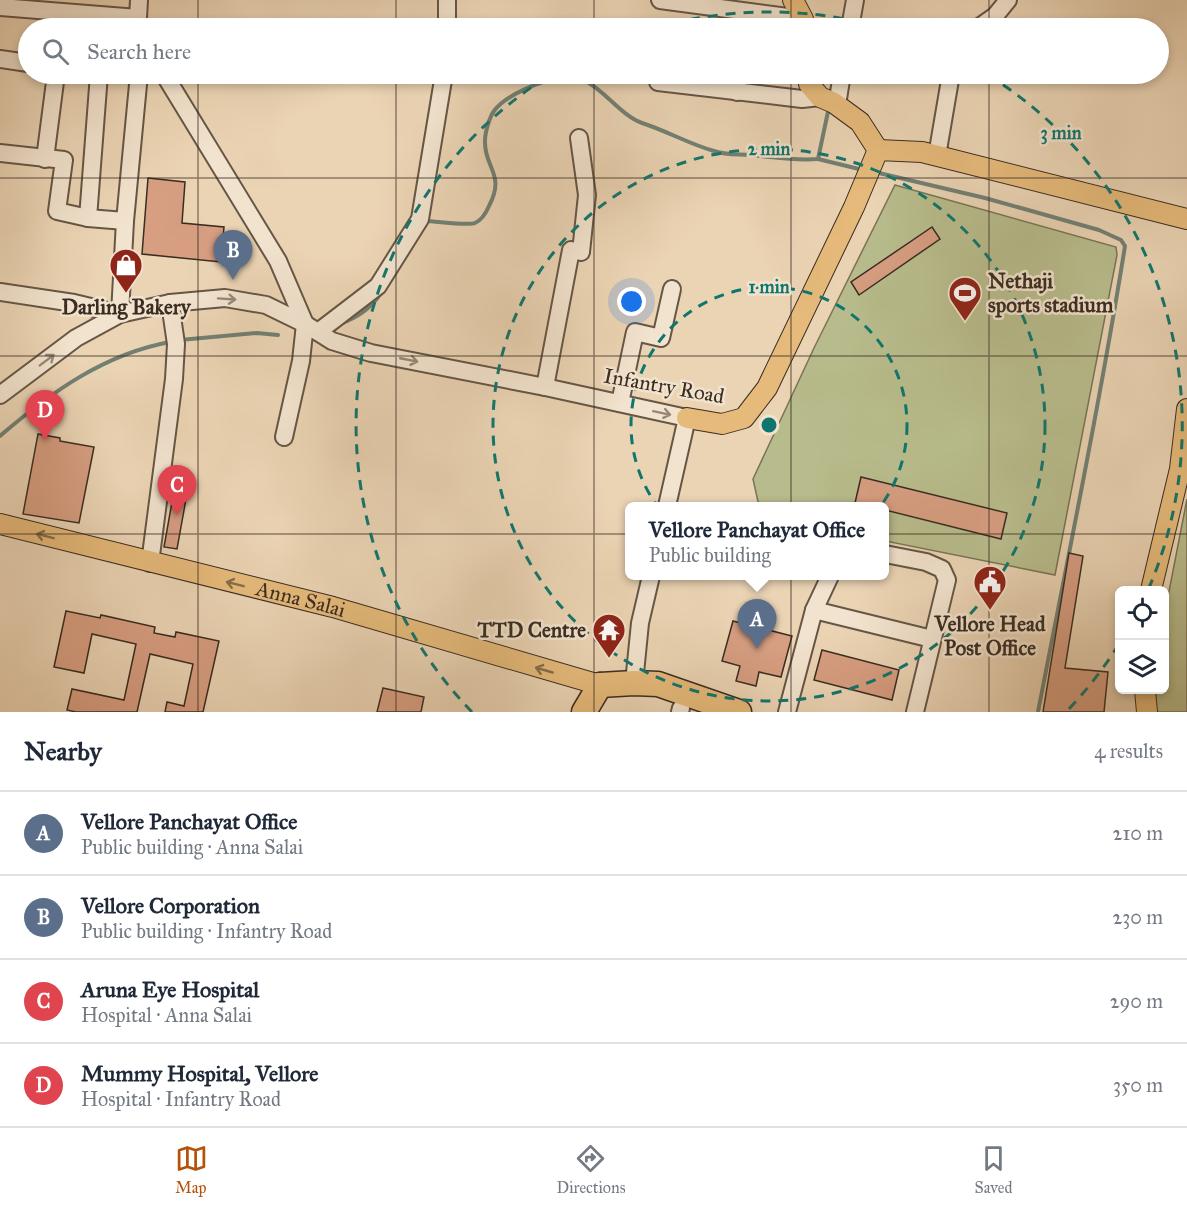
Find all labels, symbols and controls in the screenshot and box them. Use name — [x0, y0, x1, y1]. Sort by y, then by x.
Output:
search box — [18, 18, 1169, 84]
icon: search — [39, 35, 72, 68]
text: Search here — [87, 38, 191, 65]
text: 3 min — [1041, 122, 1082, 145]
text: 2 min — [748, 138, 791, 160]
pin: B — [214, 230, 252, 280]
shop icon: Darling Bakery — [108, 247, 144, 294]
place label: Nethaji sports stadium — [988, 268, 1114, 318]
sports icon: Nethaji sports stadium — [947, 275, 983, 322]
text: 1 min — [749, 276, 790, 298]
your location — [617, 287, 646, 316]
place label: Darling Bakery — [61, 294, 192, 320]
one-way arrow — [216, 294, 236, 305]
one-way arrow — [38, 354, 54, 366]
one-way arrow — [399, 355, 418, 366]
street label: Infantry Road — [602, 363, 727, 409]
pin: D — [26, 390, 64, 440]
one-way arrow — [652, 407, 671, 419]
centre of rings — [759, 415, 779, 435]
pin: C — [158, 466, 196, 515]
popup — [625, 502, 889, 580]
text: Vellore Panchayat Office — [649, 516, 865, 543]
one-way arrow — [36, 530, 55, 542]
text: Public building — [649, 543, 771, 567]
public building icon: Vellore Head Post Office — [972, 564, 1008, 611]
street label: Anna Salai — [252, 575, 349, 623]
one-way arrow — [225, 577, 244, 589]
map controls — [1115, 586, 1169, 694]
button: locate — [1115, 586, 1169, 640]
pin: A — [738, 600, 777, 649]
place label: Vellore Head Post Office — [934, 611, 1046, 661]
temple icon: TTD Centre — [591, 612, 627, 659]
place label: TTD Centre — [477, 617, 586, 643]
button: layers — [1115, 640, 1169, 694]
one-way arrow — [535, 663, 554, 675]
text: Nearby — [24, 735, 102, 767]
text: 4 results — [1094, 739, 1163, 763]
text: Vellore Panchayat Office — [81, 808, 297, 835]
text: A — [37, 821, 50, 845]
text: 210 m — [1113, 821, 1163, 845]
text: Public building · Anna Salai — [81, 835, 303, 859]
text: Vellore Corporation — [81, 892, 260, 919]
text: B — [37, 905, 50, 929]
text: 230 m — [1112, 905, 1163, 929]
text: Public building · Infantry Road — [81, 919, 332, 943]
text: Aruna Eye Hospital — [81, 976, 259, 1003]
text: C — [37, 989, 50, 1013]
text: 290 m — [1110, 989, 1163, 1013]
text: Hospital · Anna Salai — [81, 1003, 252, 1027]
text: Mummy Hospital, Vellore — [81, 1060, 319, 1087]
text: D — [36, 1073, 51, 1097]
text: 350 m — [1113, 1073, 1163, 1097]
text: Hospital · Infantry Road — [81, 1087, 281, 1111]
tab: Map — [175, 1142, 208, 1197]
tab: Directions — [557, 1142, 625, 1197]
tab: Saved — [974, 1142, 1012, 1197]

